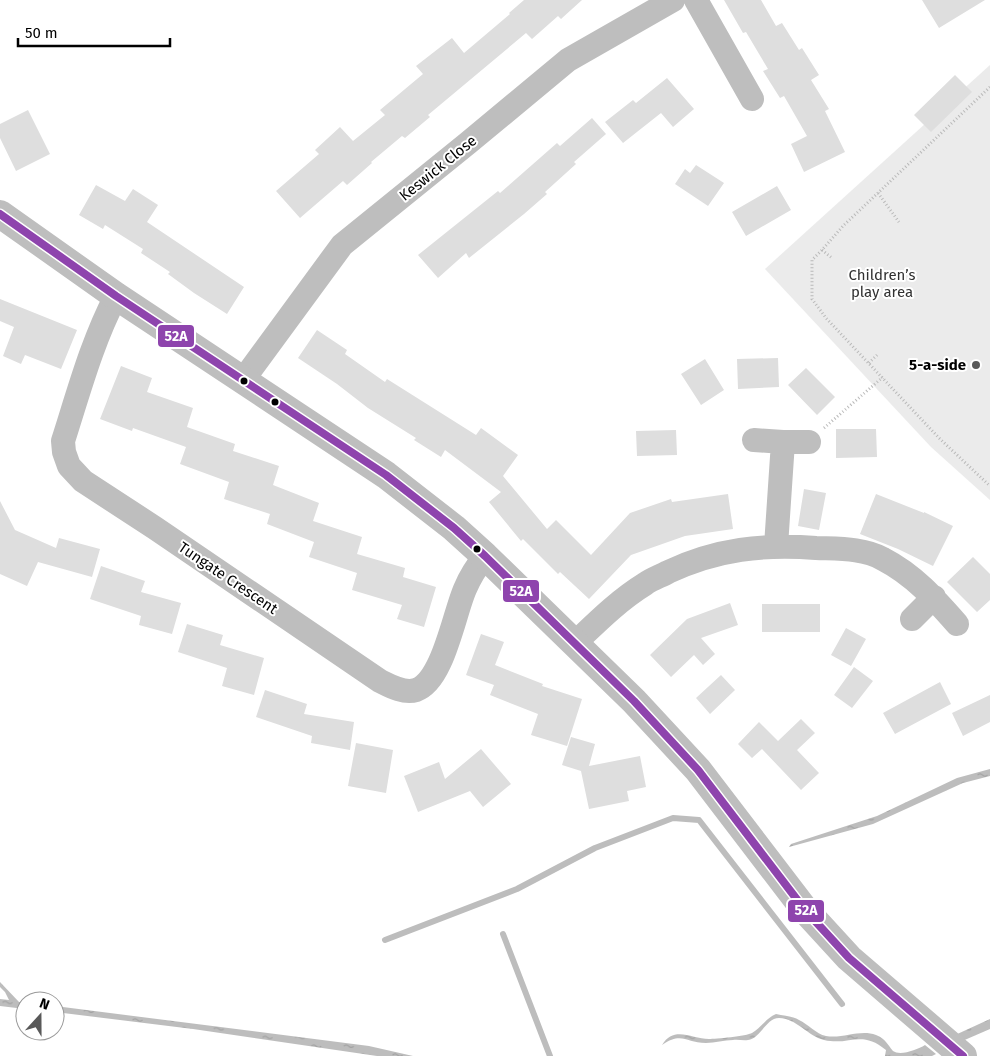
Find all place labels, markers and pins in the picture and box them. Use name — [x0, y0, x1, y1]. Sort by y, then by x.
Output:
place label: 5-a-side — [909, 356, 966, 374]
marker: 5-a-side — [970, 359, 982, 371]
unlabelled marker — [239, 376, 249, 386]
unlabelled marker — [270, 397, 280, 407]
unlabelled marker — [472, 544, 482, 554]

